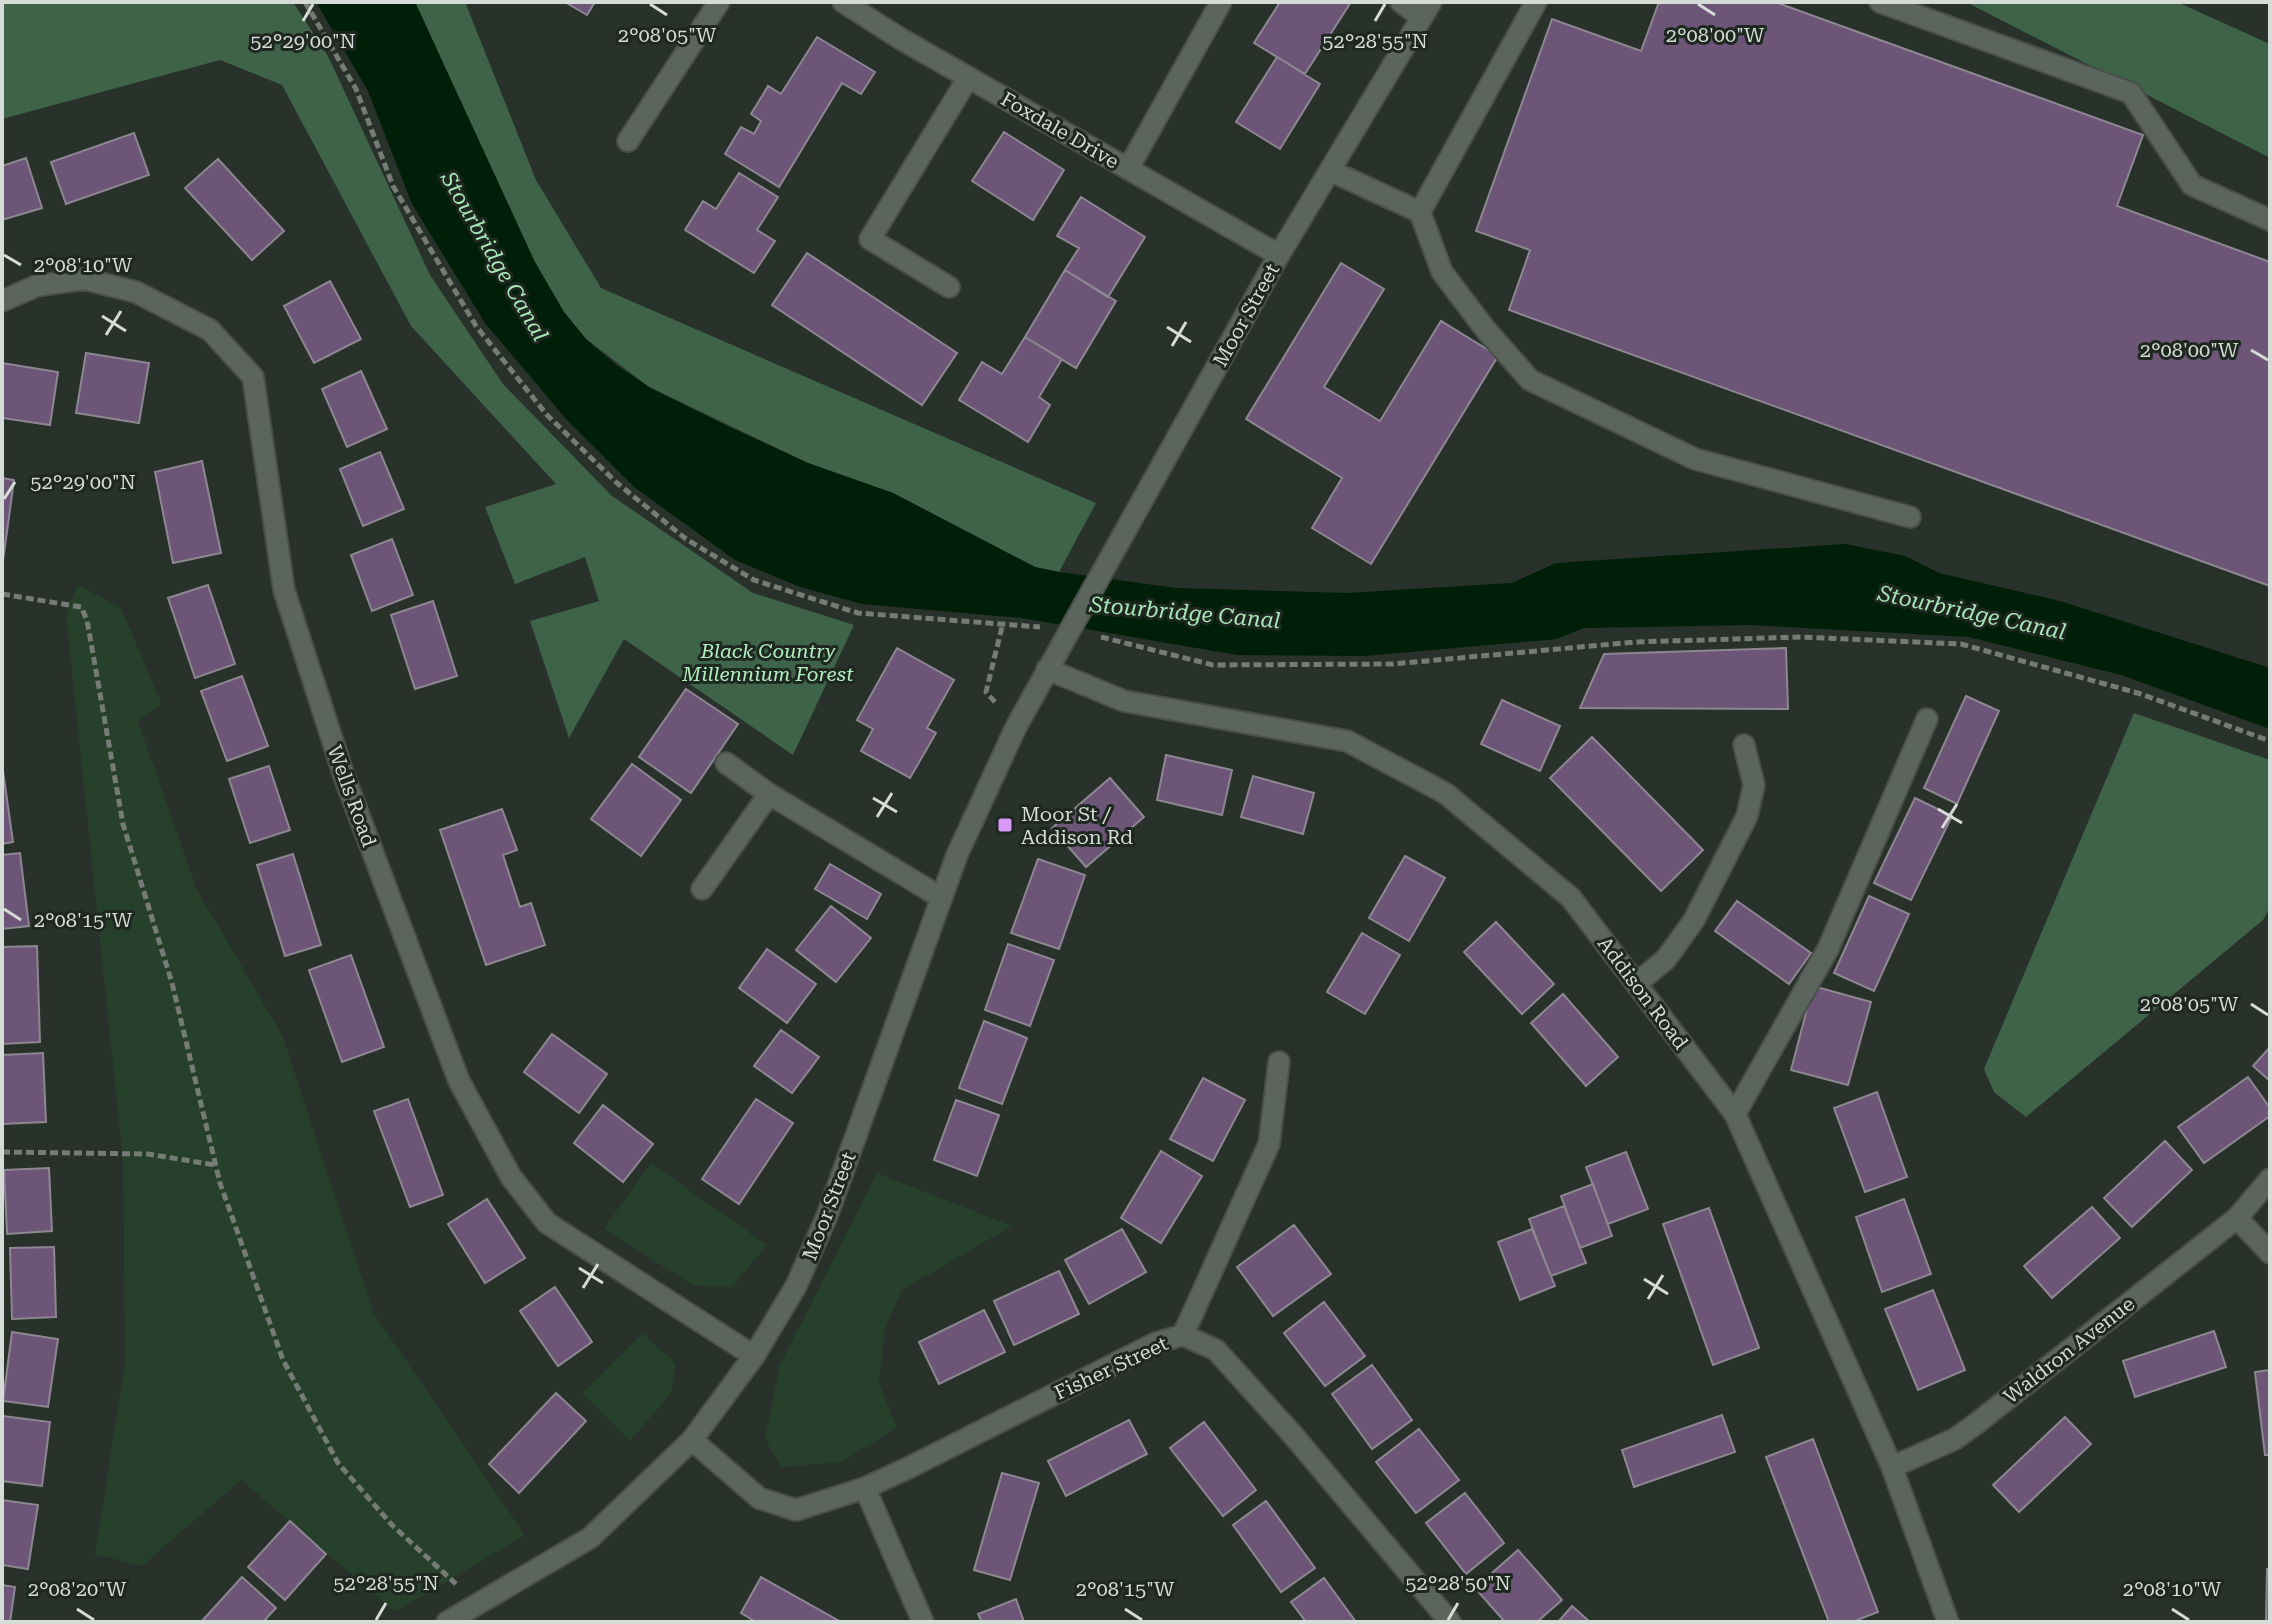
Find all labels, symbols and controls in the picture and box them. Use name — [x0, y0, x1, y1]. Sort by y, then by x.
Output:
text: 2°08'05"W — [618, 23, 717, 47]
text: 2°08'00"W — [1666, 23, 1765, 47]
text: 52°29'00"N — [250, 29, 356, 53]
text: 52°28'55"N — [1322, 29, 1428, 53]
street label: Foxdale Drive — [997, 87, 1123, 173]
water label: Stourbridge Canal — [435, 166, 553, 345]
text: 2°08'10"W — [34, 253, 133, 277]
street label: Moor Street — [1208, 259, 1284, 371]
text: 2°08'00"W — [2140, 338, 2239, 362]
text: 52°29'00"N — [30, 470, 136, 494]
water label: Stourbridge Canal — [1875, 580, 2068, 645]
water label: Stourbridge Canal — [1088, 592, 1281, 633]
park label: Black Country Millennium Forest — [681, 639, 854, 686]
street label: Wells Road — [323, 742, 382, 850]
place label: Moor St / Addison Rd — [1021, 802, 1133, 849]
marker: Moor St / Addison Rd — [996, 816, 1014, 834]
text: 2°08'15"W — [34, 908, 133, 932]
street label: Addison Road — [1593, 932, 1693, 1054]
text: 2°08'05"W — [2140, 992, 2239, 1016]
street label: Moor Street — [797, 1148, 861, 1264]
street label: Waldron Avenue — [1999, 1292, 2139, 1408]
street label: Fisher Street — [1050, 1331, 1172, 1405]
text: 52°28'55"N — [333, 1571, 439, 1595]
text: 52°28'50"N — [1405, 1571, 1511, 1595]
text: 2°08'20"W — [28, 1577, 127, 1601]
text: 2°08'15"W — [1076, 1577, 1175, 1601]
text: 2°08'10"W — [2123, 1577, 2222, 1601]

